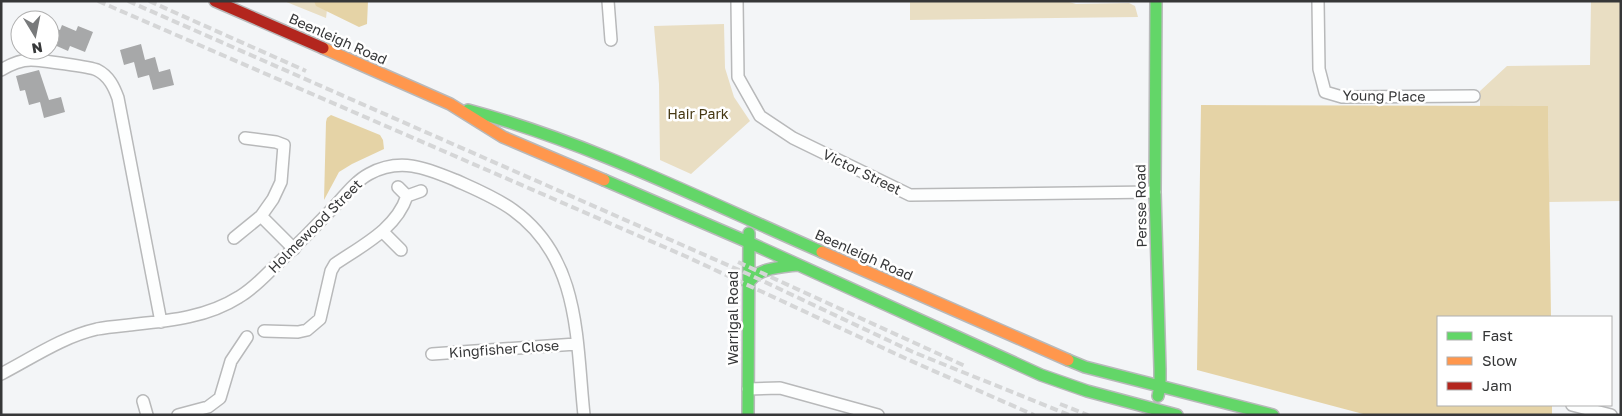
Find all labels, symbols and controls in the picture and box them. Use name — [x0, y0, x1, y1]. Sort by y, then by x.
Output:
street label: Beenleigh Road — [287, 9, 390, 68]
north arrow — [10, 10, 60, 60]
text: N — [31, 39, 44, 58]
street label: Young Place — [1342, 86, 1426, 105]
park label: Hair Park — [667, 105, 729, 122]
street label: Victor Street — [820, 145, 904, 198]
street label: Persse Road — [1131, 164, 1150, 248]
street label: Holmewood Street — [264, 175, 365, 276]
street label: Beenleigh Road — [813, 225, 916, 284]
street label: Warrigal Road — [724, 271, 741, 365]
legend — [1437, 316, 1612, 406]
text: Fast — [1482, 326, 1513, 344]
street label: Kingfisher Close — [448, 336, 560, 361]
text: Slow — [1482, 351, 1517, 369]
text: Jam — [1482, 376, 1512, 394]

